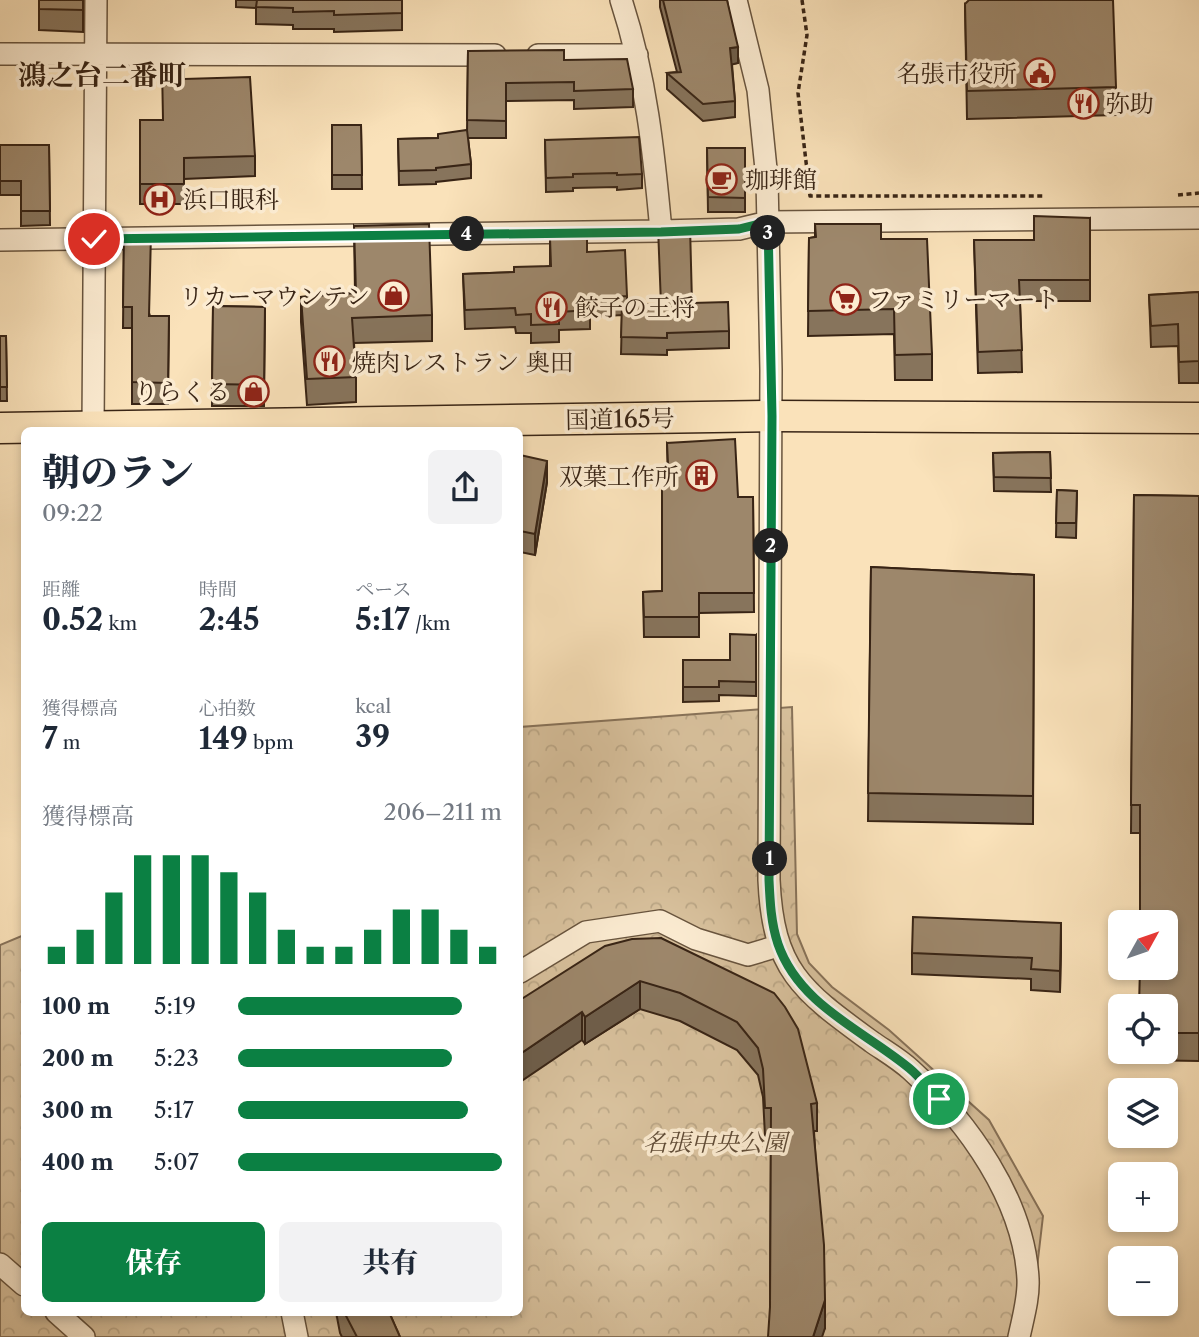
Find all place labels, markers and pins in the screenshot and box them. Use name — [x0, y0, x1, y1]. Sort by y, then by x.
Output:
public building icon: 名張市役所 — [1023, 56, 1057, 90]
place label: 名張市役所 — [897, 59, 1017, 88]
restaurant icon: 弥助 — [1066, 86, 1100, 120]
place label: 弥助 — [1106, 89, 1154, 118]
cafe icon: 珈琲館 — [705, 162, 739, 196]
place label: 珈琲館 — [745, 165, 817, 194]
hospital icon: 浜口眼科 — [143, 182, 177, 216]
place label: 浜口眼科 — [183, 185, 279, 214]
pin — [64, 209, 124, 269]
pin: 4 — [449, 216, 484, 252]
pin: 3 — [750, 216, 786, 250]
shop icon: リカーマウンテン — [376, 279, 410, 313]
place label: リカーマウンテン — [179, 282, 370, 311]
supermarket icon: ファミリーマート — [828, 282, 862, 316]
place label: ファミリーマート — [868, 285, 1060, 314]
restaurant icon: 餃子の王将 — [535, 290, 569, 324]
place label: 餃子の王将 — [575, 293, 695, 322]
restaurant icon: 焼肉レストラン 奥田 — [312, 345, 346, 379]
place label: 焼肉レストラン 奥田 — [352, 348, 574, 377]
shop icon: りらくる — [236, 374, 270, 408]
place label: りらくる — [134, 377, 230, 406]
building icon: 双葉工作所 — [685, 459, 719, 493]
place label: 双葉工作所 — [559, 462, 679, 491]
pin: 2 — [754, 528, 788, 564]
pin: 1 — [752, 842, 788, 876]
pin — [909, 1069, 969, 1129]

